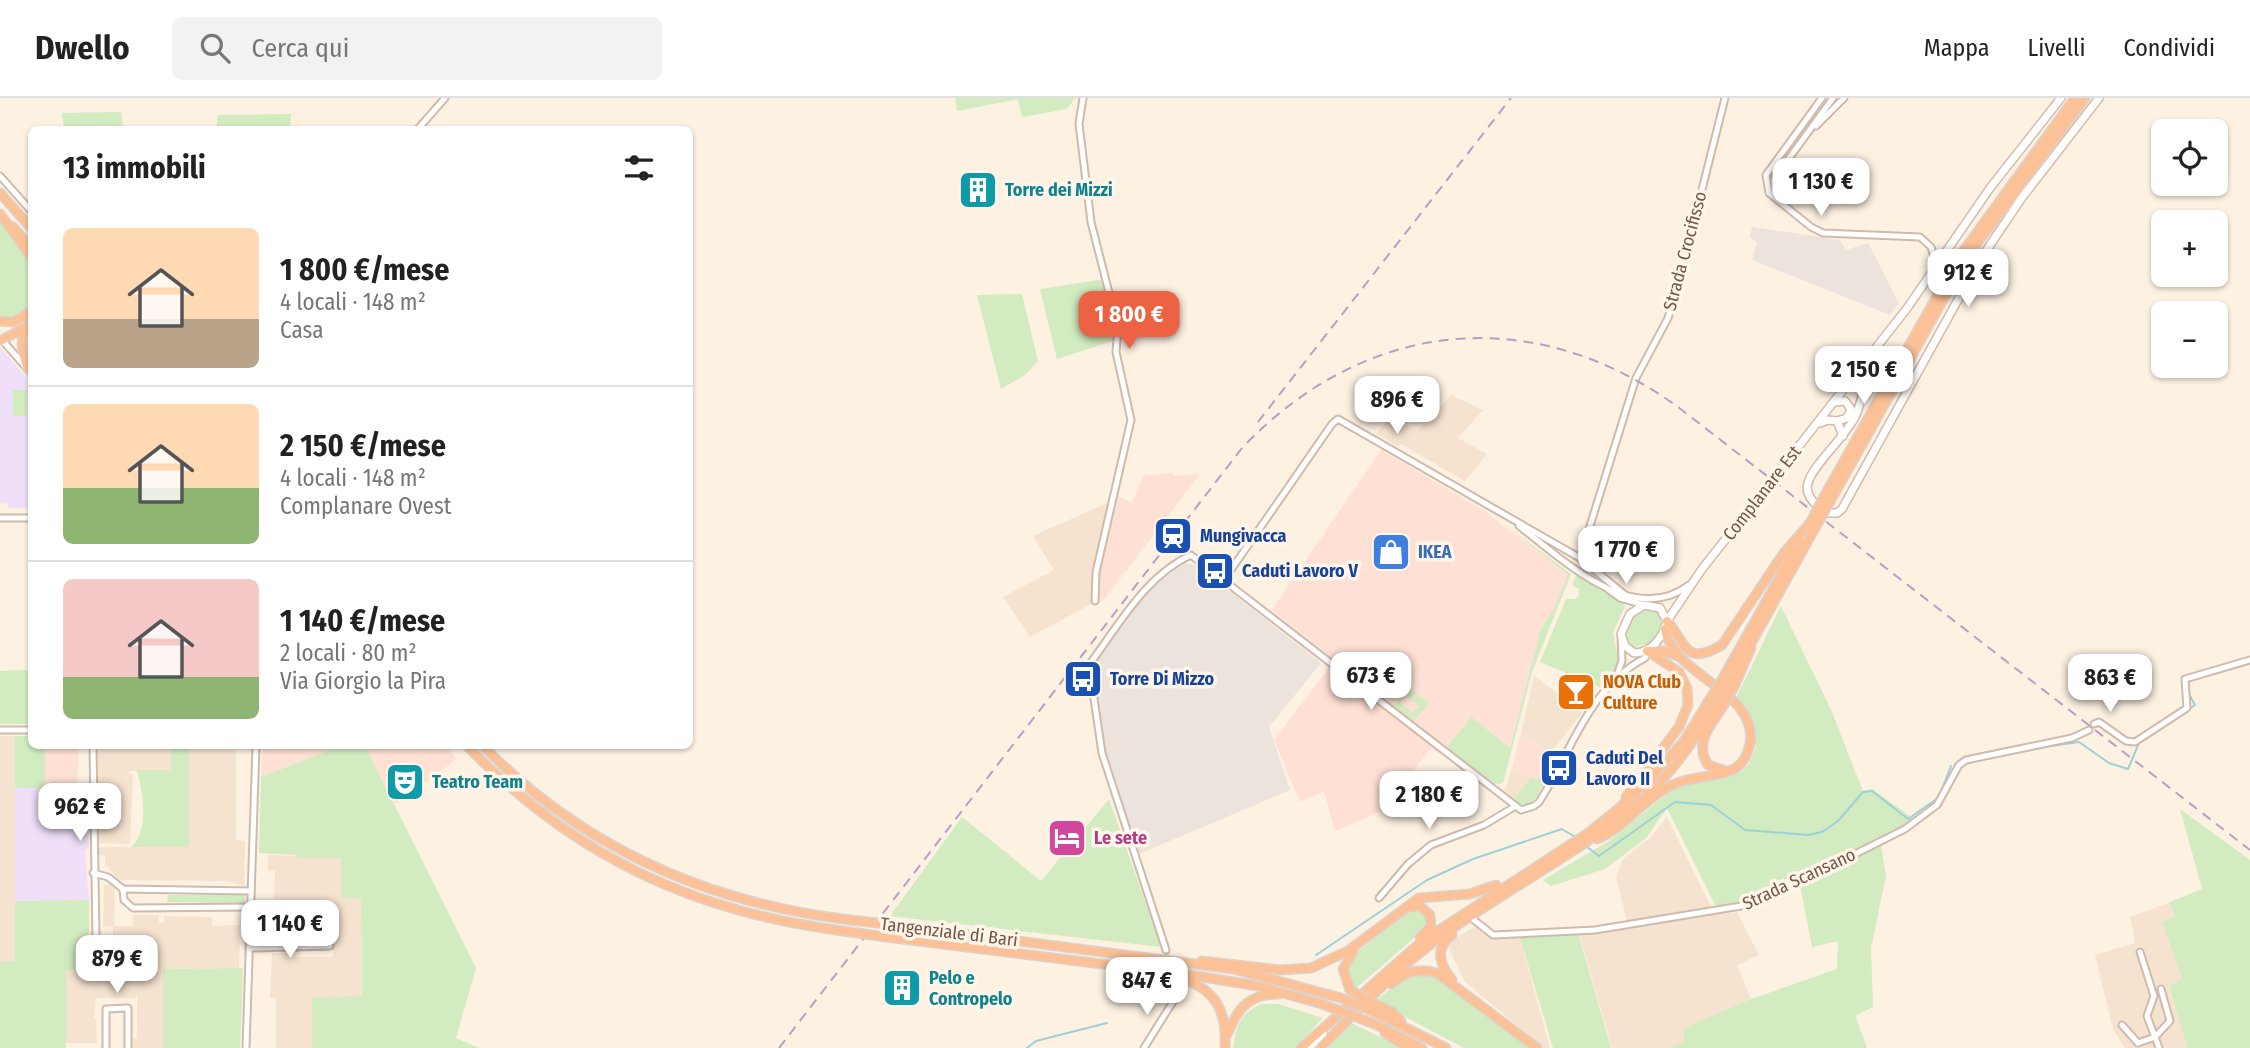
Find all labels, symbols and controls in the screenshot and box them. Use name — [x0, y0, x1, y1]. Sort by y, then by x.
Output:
search box — [172, 17, 662, 80]
text: Dwello — [35, 28, 130, 68]
icon: search — [196, 29, 234, 67]
text: Cerca qui — [252, 33, 349, 64]
text: Mappa — [1924, 34, 1990, 62]
text: Livelli — [2028, 34, 2085, 62]
text: Condividi — [2123, 34, 2215, 62]
map controls — [2151, 119, 2228, 378]
button: locate — [2151, 119, 2228, 196]
icon: filters — [620, 149, 658, 187]
text: 13 immobili — [63, 150, 206, 186]
pin: 1 130 € — [1756, 158, 1886, 218]
text: 1 130 € — [1789, 167, 1853, 195]
building icon: Torre dei Mizzi — [957, 169, 999, 211]
place label: Torre dei Mizzi — [1005, 179, 1113, 201]
street label: Strada Crocifisso — [1659, 189, 1711, 313]
button: + — [2151, 210, 2228, 287]
pin: 912 € — [1919, 250, 2017, 309]
text: 1 800 €/mese — [280, 252, 449, 288]
icon: home — [119, 256, 203, 340]
text: 912 € — [1943, 258, 1993, 286]
text: 4 locali · 148 m² — [280, 288, 426, 316]
pin: 1 800 € — [1064, 292, 1194, 351]
text: 1 800 € — [1095, 300, 1163, 328]
button: − — [2151, 301, 2228, 378]
text: Casa — [280, 316, 324, 344]
pin: 2 150 € — [1799, 346, 1929, 406]
text: 2 150 € — [1831, 355, 1897, 383]
pin: 896 € — [1348, 376, 1446, 436]
text: 896 € — [1371, 385, 1423, 413]
text: 2 150 €/mese — [280, 428, 446, 464]
icon: home — [119, 432, 203, 516]
street label: Complanare Est — [1718, 441, 1806, 545]
text: 4 locali · 148 m² — [280, 464, 426, 492]
text: Complanare Ovest — [280, 492, 451, 520]
station icon: Mungivacca — [1152, 515, 1194, 557]
place label: Mungivacca — [1200, 525, 1287, 547]
pin: 1 770 € — [1561, 526, 1691, 586]
shop icon: IKEA — [1370, 531, 1412, 573]
text: 1 770 € — [1594, 535, 1658, 563]
place label: IKEA — [1418, 541, 1452, 563]
bus stop icon: Caduti Lavoro V — [1194, 550, 1236, 592]
place label: Caduti Lavoro V — [1242, 560, 1358, 582]
text: 1 140 €/mese — [280, 603, 445, 639]
icon: home — [119, 607, 203, 691]
text: 2 locali · 80 m² — [280, 639, 417, 667]
pin: 673 € — [1322, 652, 1420, 712]
pin: 863 € — [2061, 654, 2159, 714]
bus stop icon: Torre Di Mizzo — [1062, 658, 1104, 700]
text: 673 € — [1346, 661, 1396, 689]
text: 863 € — [2084, 663, 2136, 691]
text: Via Giorgio la Pira — [280, 667, 446, 695]
place label: Torre Di Mizzo — [1110, 668, 1215, 690]
bar icon: NOVA Club Culture — [1555, 671, 1597, 713]
place label: NOVA Club Culture — [1603, 671, 1681, 714]
bus stop icon: Caduti Del Lavoro II — [1538, 747, 1580, 789]
place label: Caduti Del Lavoro II — [1586, 747, 1663, 790]
theatre icon: Teatro Team — [384, 761, 426, 803]
place label: Teatro Team — [432, 771, 523, 793]
pin: 2 180 € — [1364, 772, 1494, 831]
text: 2 180 € — [1396, 780, 1462, 808]
pin: 962 € — [31, 784, 129, 843]
text: 962 € — [54, 792, 106, 820]
hotel icon: Le sete — [1046, 817, 1088, 859]
place label: Le sete — [1094, 827, 1147, 849]
street label: Strada Scansano — [1739, 843, 1859, 915]
pin: 1 140 € — [225, 900, 355, 960]
text: 1 140 € — [257, 909, 323, 937]
street label: Tangenziale di Bari — [879, 913, 1019, 951]
pin: 879 € — [68, 936, 166, 995]
text: 879 € — [92, 944, 142, 972]
pin: 847 € — [1098, 958, 1196, 1017]
text: 847 € — [1122, 966, 1172, 994]
building icon: Pelo e Contropelo — [881, 967, 923, 1009]
place label: Pelo e Contropelo — [929, 967, 1013, 1010]

